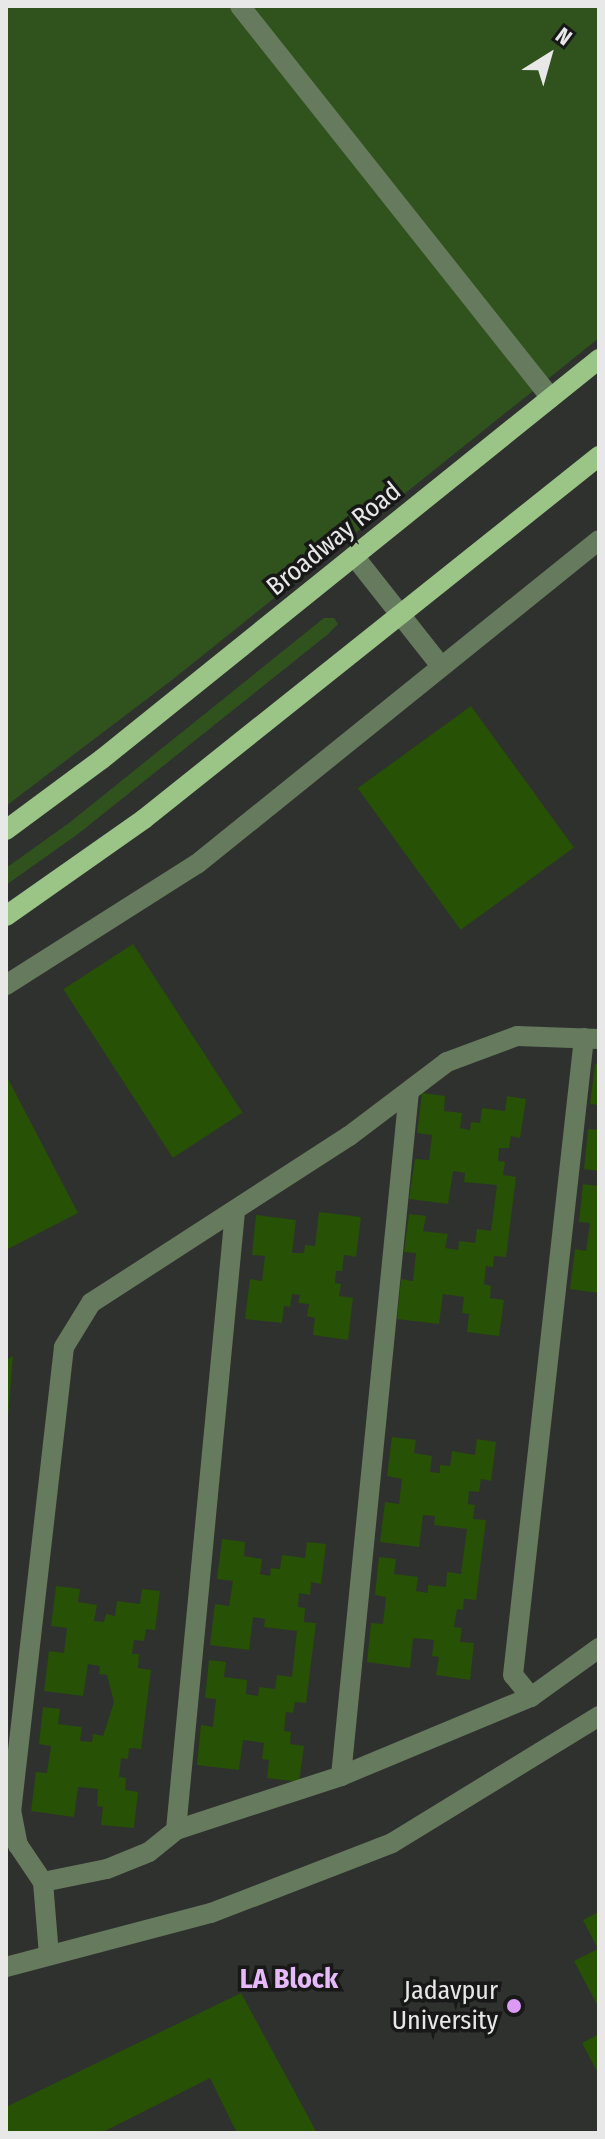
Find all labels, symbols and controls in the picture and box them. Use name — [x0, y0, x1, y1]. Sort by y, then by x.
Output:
north arrow — [509, 16, 589, 96]
text: N — [550, 22, 577, 51]
street label: Broadway Road — [261, 475, 407, 603]
district label: LA Block — [240, 1962, 338, 1996]
place label: Jadavpur University — [392, 1975, 498, 2036]
marker: Jadavpur University — [505, 1997, 523, 2015]

